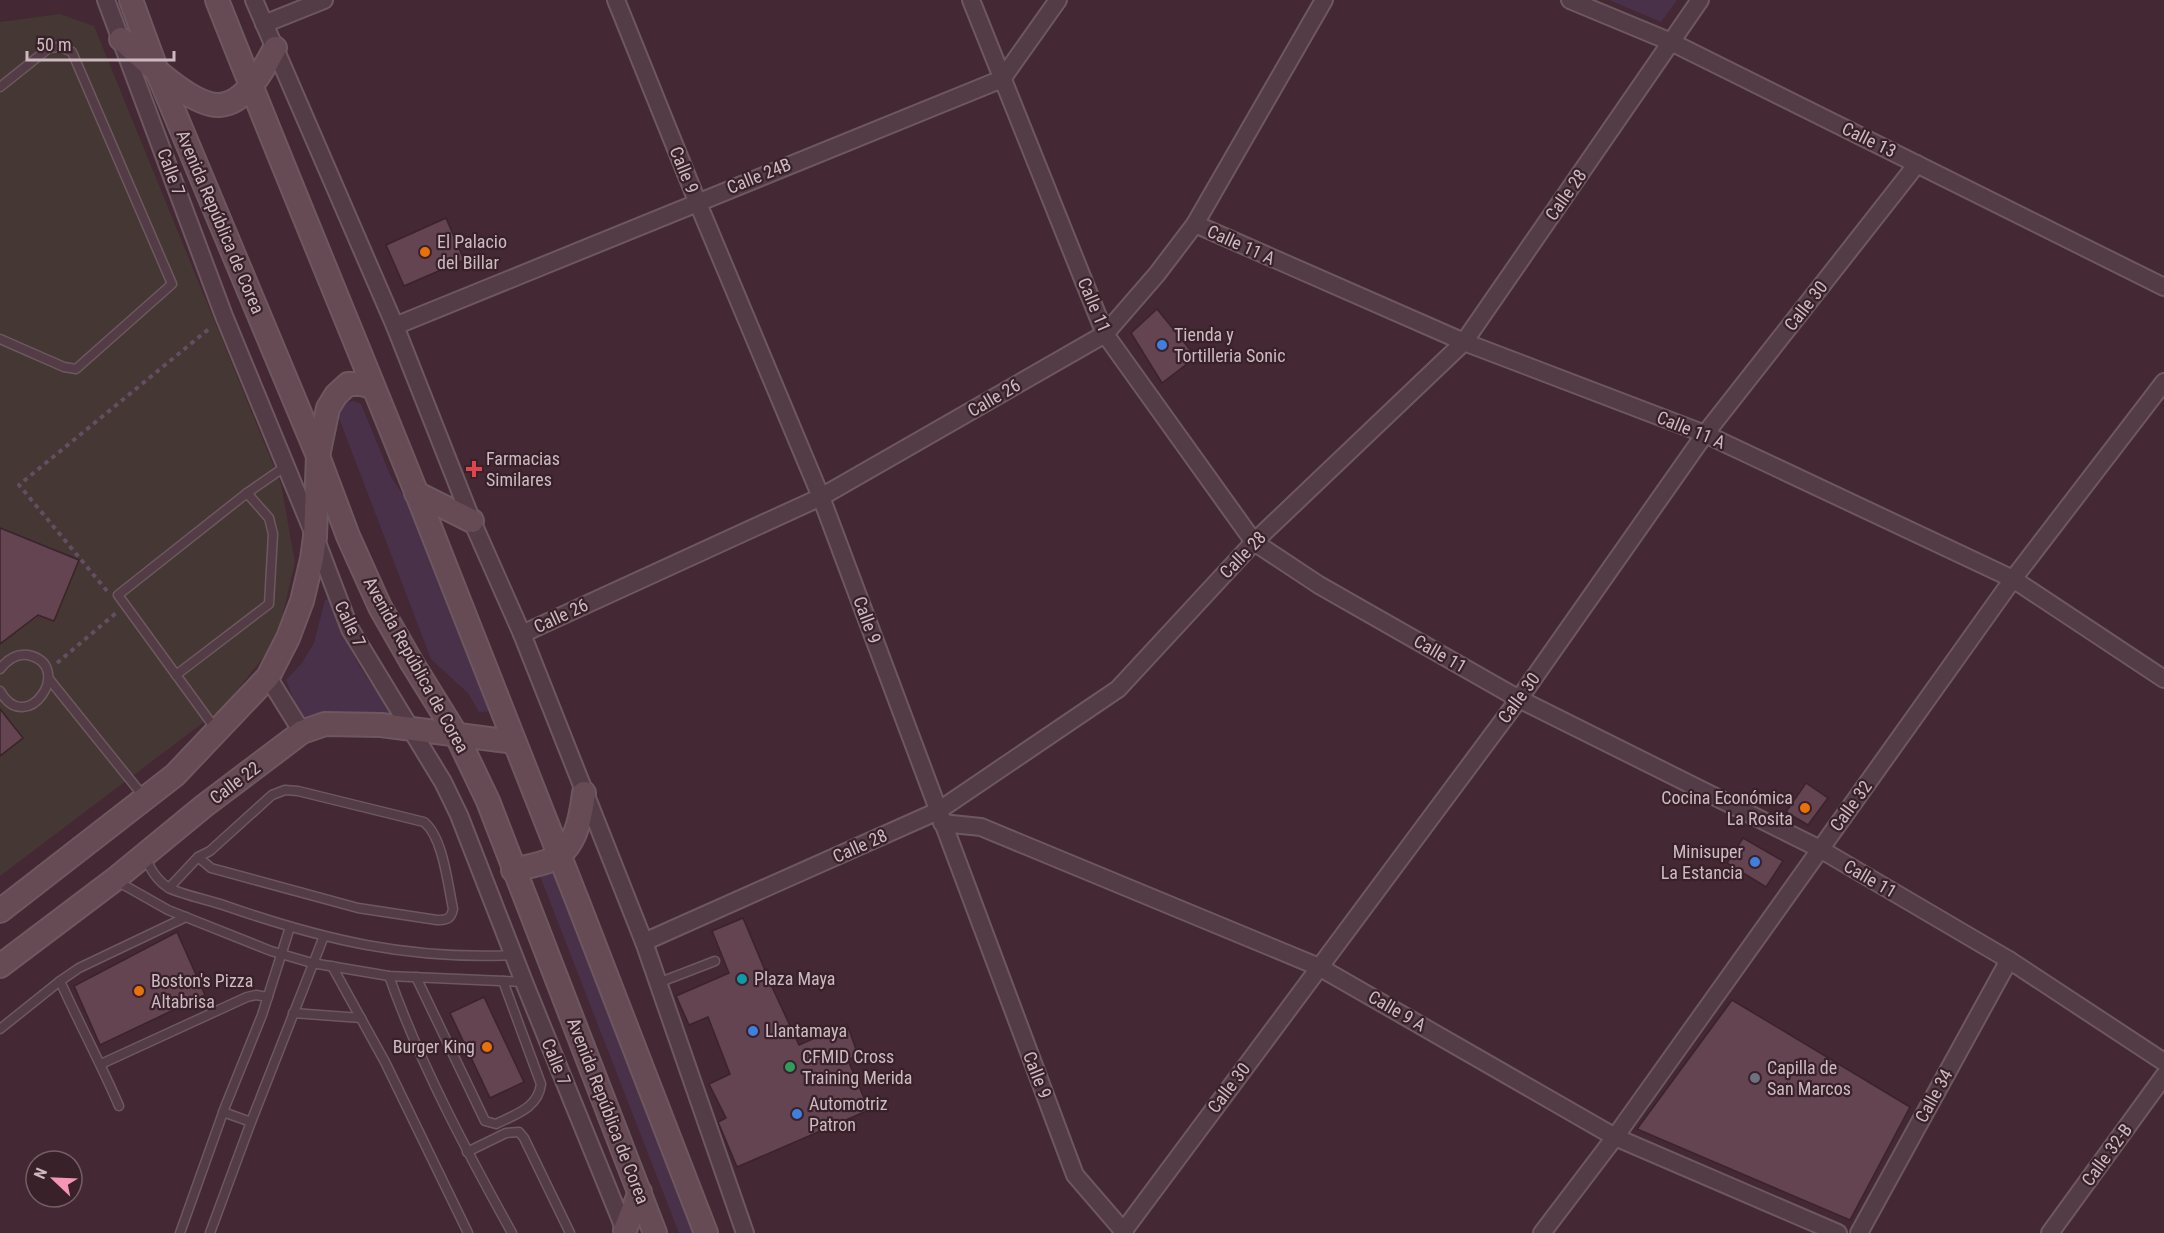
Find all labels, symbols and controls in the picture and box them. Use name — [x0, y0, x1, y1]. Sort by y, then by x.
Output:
scale bar — [27, 24, 174, 62]
text: 50 m — [36, 34, 71, 55]
street label: Calle 13 — [1839, 118, 1900, 162]
street label: Avenida República de Corea — [172, 127, 269, 317]
street label: Calle 9 — [666, 143, 703, 196]
street label: Calle 7 — [153, 145, 190, 198]
street label: Calle 24B — [724, 153, 794, 198]
street label: Calle 28 — [1541, 165, 1591, 224]
street label: Calle 11 A — [1204, 220, 1279, 269]
place label: El Palacio del Billar — [437, 231, 507, 273]
marker: El Palacio del Billar — [418, 245, 432, 259]
street label: Calle 11 — [1074, 274, 1115, 335]
street label: Calle 30 — [1780, 277, 1832, 335]
place label: Tienda y Tortilleria Sonic — [1174, 324, 1286, 366]
marker: Tienda y Tortilleria Sonic — [1155, 338, 1169, 352]
street label: Calle 26 — [964, 374, 1024, 421]
street label: Calle 11 A — [1654, 406, 1729, 453]
place label: Farmacias Similares — [486, 448, 560, 490]
marker: Farmacias Similares — [467, 462, 481, 476]
street label: Calle 28 — [1215, 527, 1270, 583]
street label: Avenida República de Corea — [359, 573, 473, 756]
street label: Calle 9 — [849, 593, 886, 646]
street label: Calle 26 — [530, 594, 591, 637]
street label: Calle 7 — [330, 597, 371, 650]
street label: Calle 11 — [1410, 630, 1470, 677]
street label: Calle 30 — [1493, 668, 1544, 727]
street label: Calle 22 — [205, 757, 264, 808]
street label: Calle 32 — [1825, 776, 1876, 835]
place label: Cocina Económica La Rosita — [1661, 787, 1793, 829]
marker: Cocina Económica La Rosita — [1798, 801, 1812, 815]
street label: Calle 28 — [829, 824, 890, 867]
place label: Minisuper La Estancia — [1661, 841, 1744, 883]
marker: Minisuper La Estancia — [1748, 855, 1762, 869]
street label: Calle 11 — [1840, 855, 1900, 902]
place label: Plaza Maya — [754, 968, 835, 989]
place label: Boston's Pizza Altabrisa — [151, 970, 253, 1012]
marker: Plaza Maya — [735, 972, 749, 986]
marker: Boston's Pizza Altabrisa — [132, 984, 146, 998]
street label: Calle 9 A — [1365, 986, 1430, 1036]
street label: Avenida República de Corea — [563, 1015, 654, 1207]
place label: Llantamaya — [765, 1020, 847, 1041]
marker: Llantamaya — [746, 1024, 760, 1038]
street label: Calle 7 — [538, 1035, 575, 1088]
place label: Burger King — [393, 1036, 475, 1057]
marker: Burger King — [480, 1040, 494, 1054]
place label: CFMID Cross Training Merida — [802, 1046, 912, 1088]
street label: Calle 9 — [1019, 1048, 1056, 1101]
place label: Capilla de San Marcos — [1767, 1057, 1851, 1099]
street label: Calle 30 — [1203, 1058, 1254, 1117]
marker: CFMID Cross Training Merida — [783, 1060, 797, 1074]
street label: Calle 34 — [1910, 1065, 1957, 1126]
marker: Capilla de San Marcos — [1748, 1071, 1762, 1085]
place label: Automotriz Patron — [809, 1093, 888, 1135]
marker: Automotriz Patron — [790, 1107, 804, 1121]
street label: Calle 32-B — [2077, 1120, 2136, 1190]
north arrow — [24, 1149, 84, 1209]
text: N — [30, 1165, 51, 1182]

